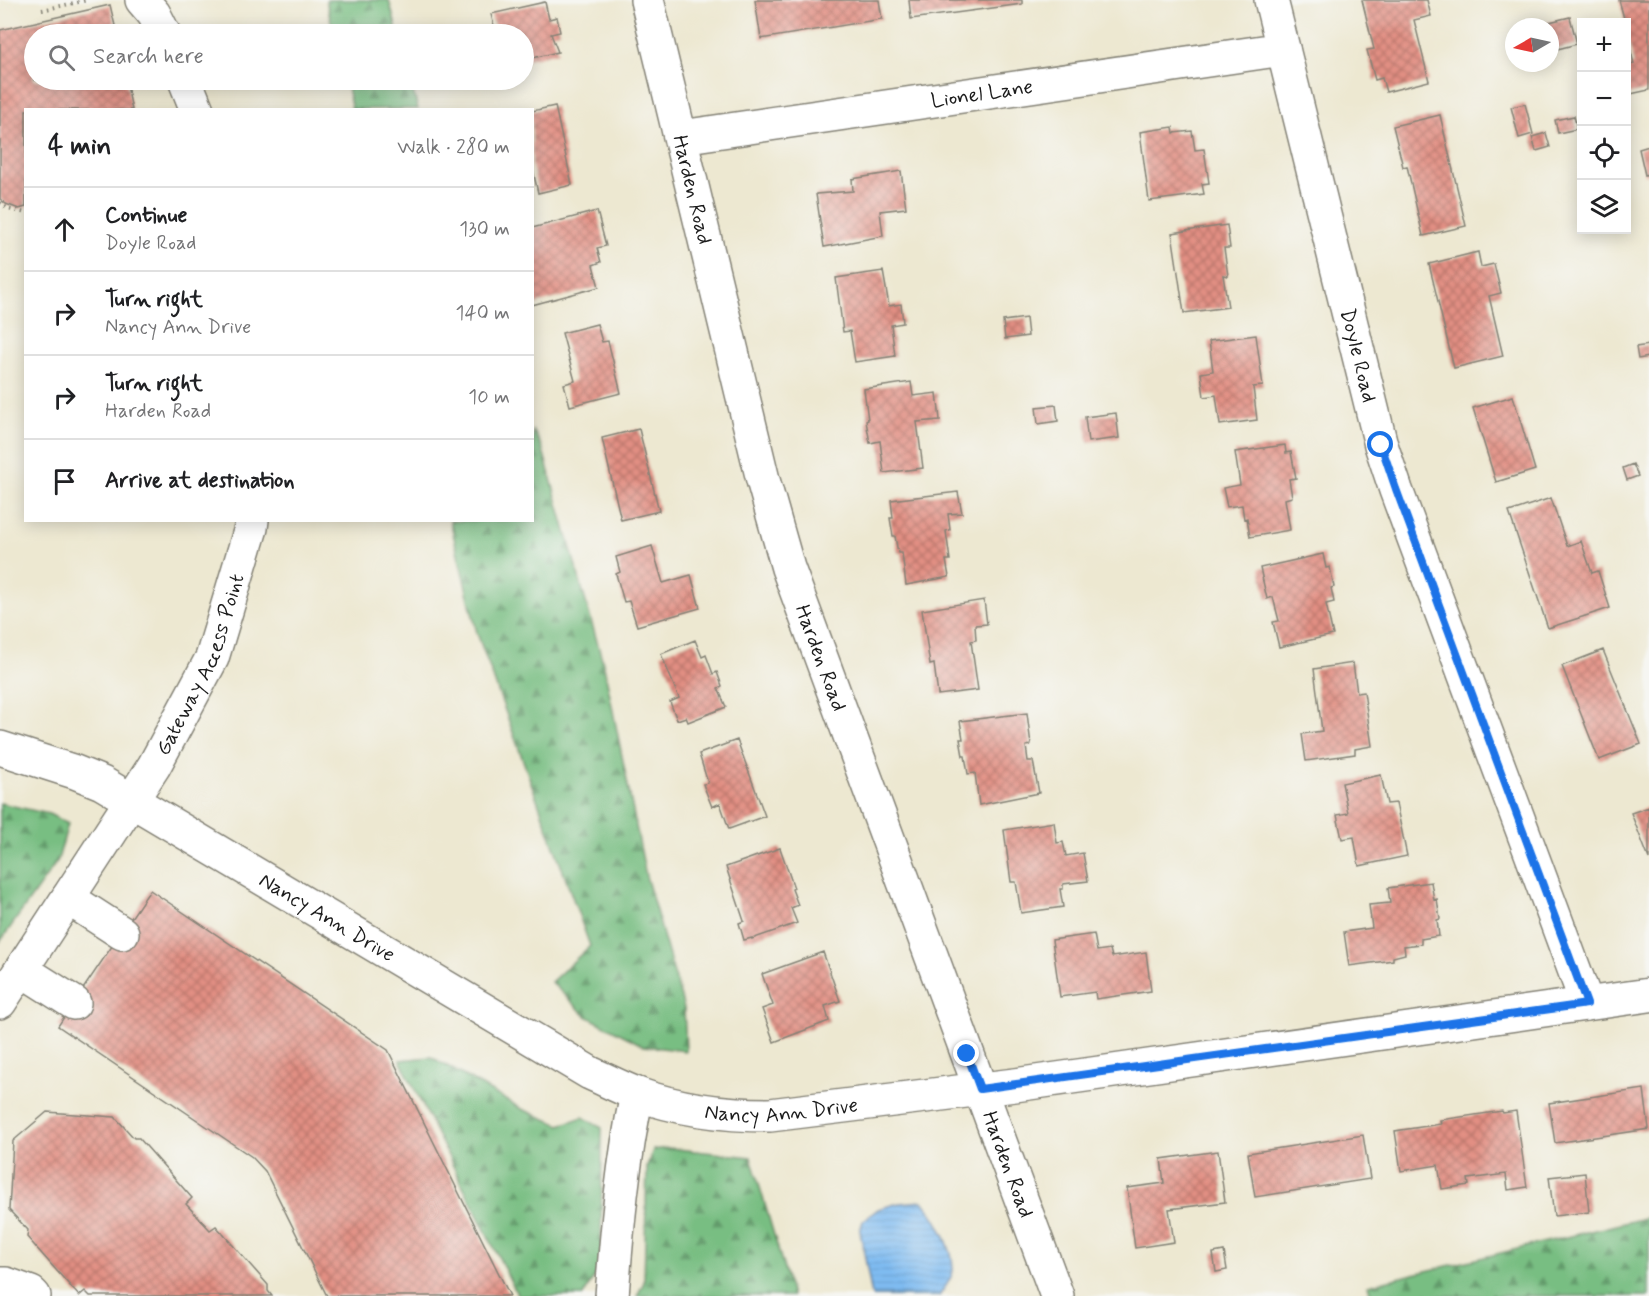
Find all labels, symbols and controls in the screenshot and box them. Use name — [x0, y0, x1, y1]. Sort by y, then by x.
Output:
north arrow — [1505, 18, 1559, 72]
map controls — [1577, 18, 1631, 234]
button: + — [1577, 18, 1631, 72]
search box — [24, 24, 534, 90]
icon: search — [45, 41, 78, 74]
text: Search here — [93, 43, 204, 71]
button: − — [1577, 72, 1631, 126]
street label: Lionel Lane — [929, 73, 1035, 115]
button: locate — [1577, 126, 1631, 180]
text: 4 min — [48, 130, 111, 164]
street label: Harden Road — [665, 132, 719, 247]
text: Walk · 280 m — [397, 134, 510, 161]
button: layers — [1577, 180, 1631, 234]
text: Continue — [105, 202, 187, 230]
icon: ahead — [48, 213, 81, 246]
text: 130 m — [459, 216, 510, 243]
text: Doyle Road — [105, 230, 196, 257]
text: Turn right — [105, 286, 203, 314]
icon: right — [48, 297, 81, 330]
text: 140 m — [456, 300, 510, 327]
street label: Doyle Road — [1333, 306, 1383, 405]
text: Nancy Ann Drive — [105, 314, 251, 341]
text: Turn right — [105, 370, 203, 398]
icon: right — [48, 381, 81, 414]
text: 10 m — [468, 384, 510, 411]
text: Harden Road — [105, 398, 211, 425]
route start — [1367, 431, 1393, 457]
icon: arrive — [48, 465, 81, 498]
text: Arrive at destination — [105, 467, 295, 495]
street label: Gateway Access Point — [149, 570, 252, 760]
street label: Harden Road — [788, 601, 853, 715]
street label: Nancy Ann Drive — [254, 866, 400, 969]
route end — [953, 1040, 979, 1066]
street label: Nancy Ann Drive — [703, 1091, 860, 1130]
street label: Harden Road — [975, 1107, 1040, 1222]

